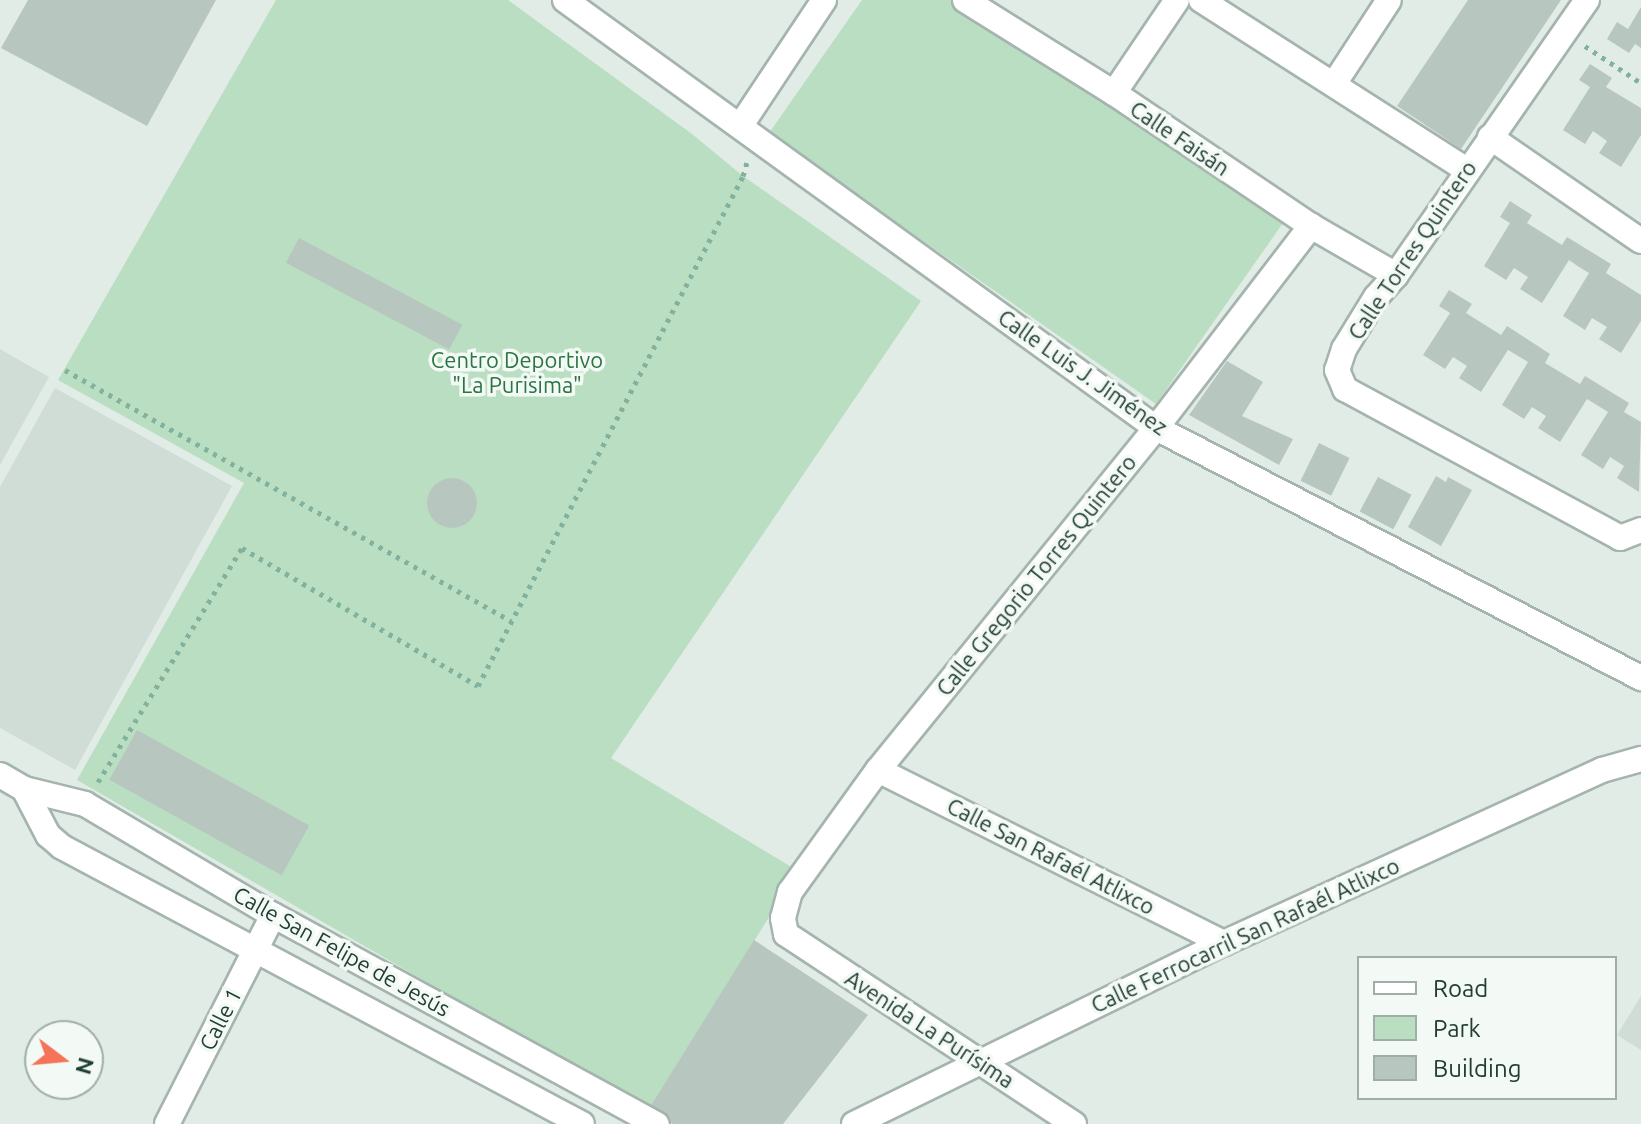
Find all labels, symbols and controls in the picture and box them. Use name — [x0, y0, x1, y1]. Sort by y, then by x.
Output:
street label: Calle Faisán — [1125, 95, 1235, 181]
street label: Calle Torres Quintero — [1342, 155, 1482, 345]
street label: Calle Luis J. Jiménez — [993, 304, 1173, 440]
park label: Centro Deportivo "La Purisima" — [431, 346, 603, 398]
street label: Calle Gregorio Torres Quintero — [931, 449, 1141, 701]
street label: Calle San Rafaél Atlixco — [943, 792, 1159, 920]
street label: Calle Ferrocarril San Rafaél Atlixco — [1087, 852, 1403, 1018]
street label: Calle San Felipe de Jesús — [229, 880, 455, 1022]
legend — [1357, 956, 1617, 1100]
street label: Avenida La Purísima — [841, 965, 1019, 1093]
text: Road — [1433, 975, 1488, 1002]
street label: Calle 1 — [193, 984, 247, 1054]
text: Park — [1433, 1015, 1481, 1042]
north arrow — [24, 1020, 104, 1100]
text: N — [71, 1055, 100, 1078]
text: Building — [1433, 1055, 1521, 1082]

